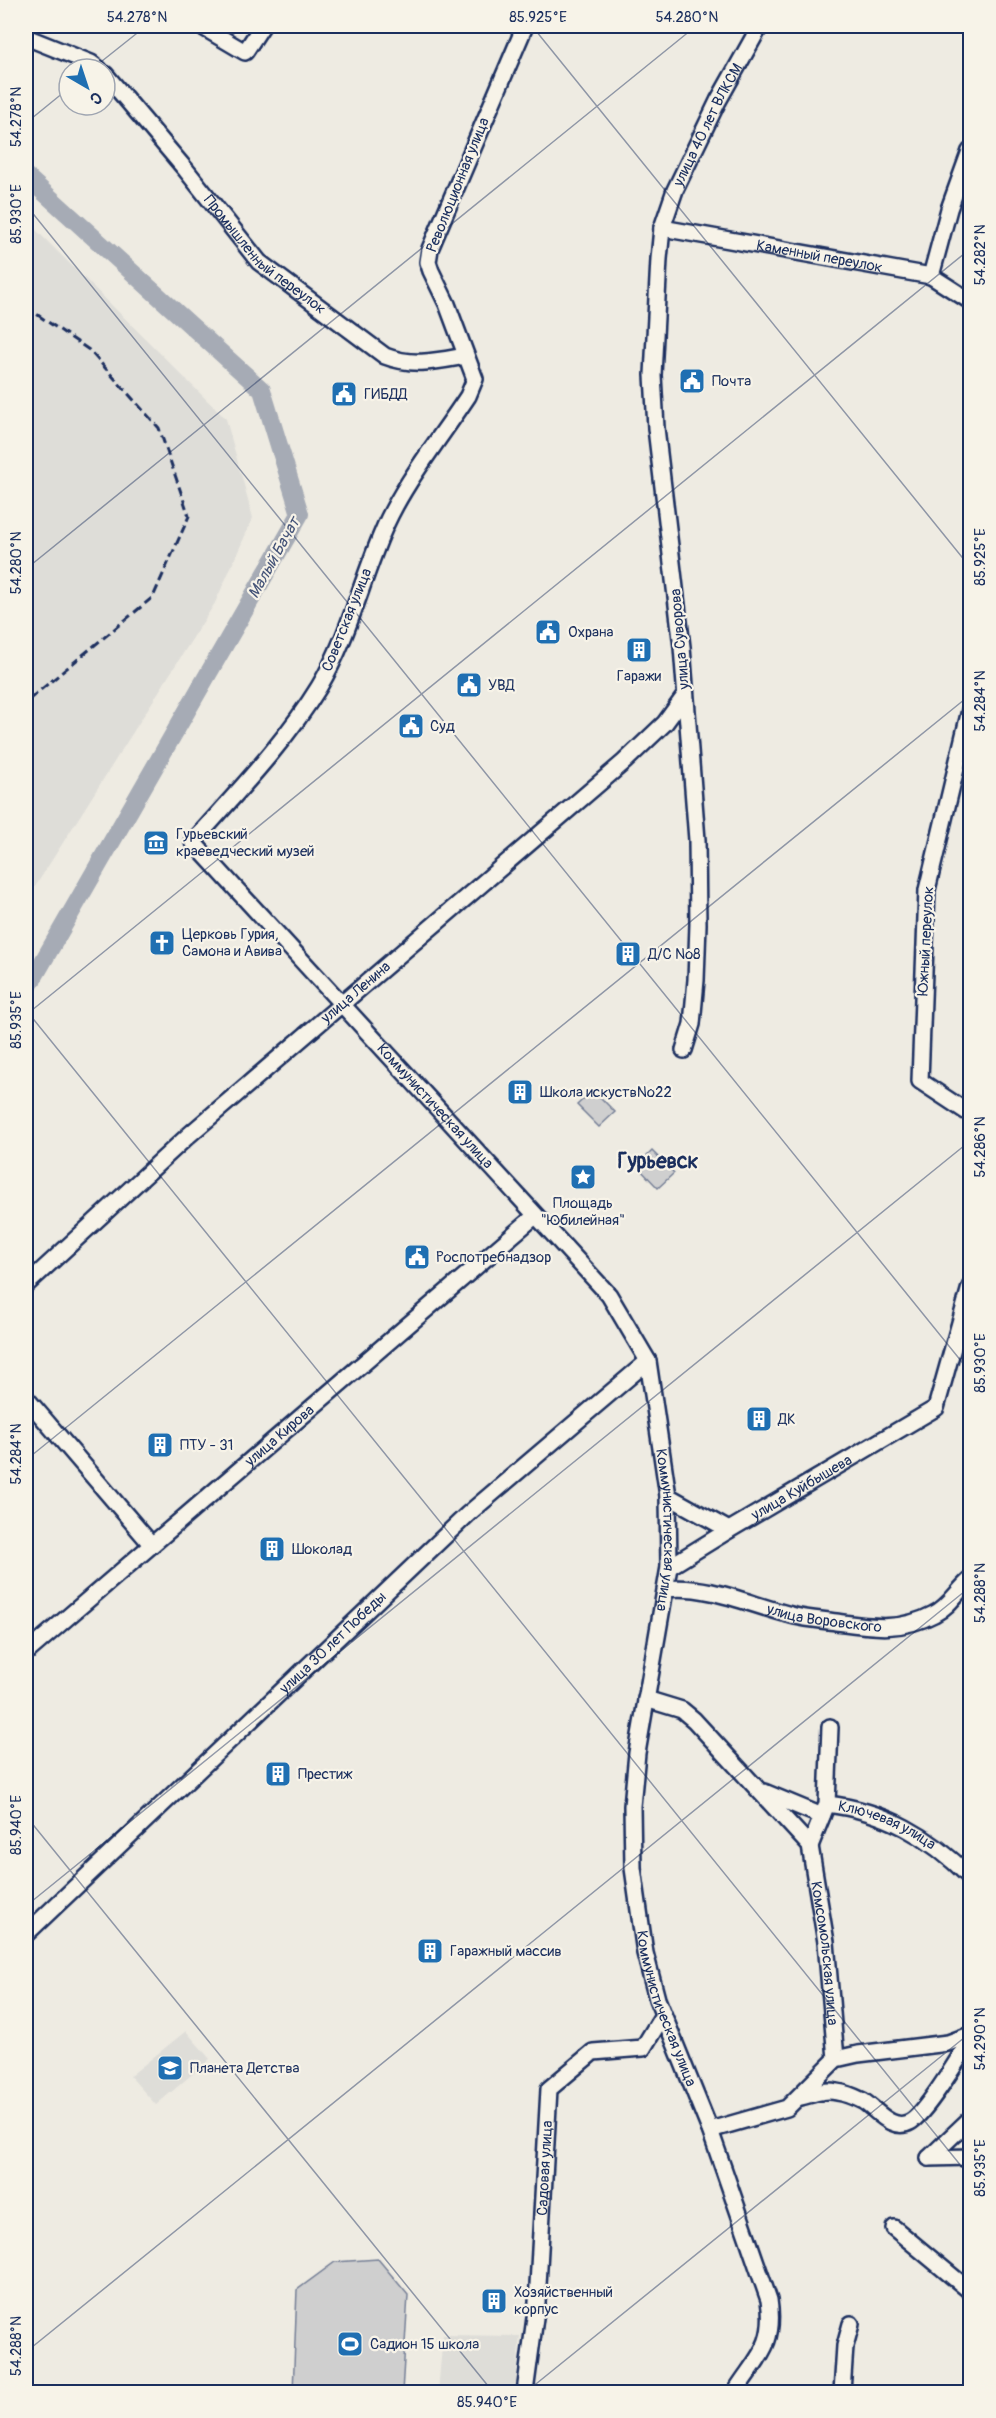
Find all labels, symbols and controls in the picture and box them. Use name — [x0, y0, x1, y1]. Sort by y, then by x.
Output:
text: 54.278°N — [107, 8, 167, 27]
text: 85.925°E — [509, 8, 567, 27]
text: 54.280°N — [655, 8, 719, 27]
north arrow — [57, 57, 117, 117]
street label: улица 40 лет ВЛКСМ — [668, 60, 747, 190]
text: 54.278°N — [7, 87, 26, 147]
text: С — [86, 87, 106, 109]
street label: Революционная улица — [422, 115, 494, 255]
text: 85.930°E — [7, 184, 26, 244]
street label: Промышленный переулок — [200, 191, 330, 318]
text: 54.282°N — [971, 224, 990, 286]
street label: Каменный переулок — [755, 236, 884, 277]
public building icon: Почта — [677, 366, 707, 396]
place label: Почта — [712, 372, 751, 391]
public building icon: ГИБДД — [329, 379, 359, 409]
place label: ГИБДД — [364, 385, 408, 404]
water label: Малый Бачат — [244, 512, 305, 602]
text: 85.925°E — [971, 528, 990, 586]
text: 54.280°N — [7, 531, 26, 595]
street label: Советская улица — [318, 566, 376, 674]
street label: улица Суворова — [666, 588, 694, 691]
public building icon: Охрана — [533, 617, 563, 647]
place label: Охрана — [568, 623, 614, 642]
building icon: Гаражи — [624, 635, 654, 665]
place label: Гаражи — [617, 667, 662, 686]
public building icon: УВД — [454, 670, 484, 700]
text: 54.284°N — [971, 670, 990, 732]
place label: УВД — [488, 676, 515, 695]
public building icon: Суд — [396, 711, 426, 741]
place label: Суд — [430, 717, 455, 736]
place label: Гурьевский краеведческий музей — [176, 825, 315, 861]
museum icon: Гурьевский краеведческий музей — [141, 828, 171, 858]
street label: Южный переулок — [914, 885, 938, 996]
place label: Церковь Гурия, Самона и Авива — [182, 925, 282, 961]
church icon: Церковь Гурия, Самона и Авива — [147, 928, 177, 958]
building icon: Д/С №8 — [613, 939, 643, 969]
place label: Д/С №8 — [647, 945, 701, 964]
street label: улица Ленина — [316, 957, 394, 1028]
text: 85.935°E — [7, 991, 26, 1049]
street label: Коммунистическая улица — [373, 1039, 498, 1173]
building icon: Школа искуств№22 — [505, 1077, 535, 1107]
place label: Школа искуств№22 — [540, 1083, 672, 1102]
text: 54.286°N — [971, 1116, 990, 1178]
district label: Гурьевск — [618, 1148, 699, 1175]
place icon: Площадь "Юбилейная" — [568, 1162, 598, 1192]
place label: Площадь "Юбилейная" — [541, 1194, 625, 1230]
public building icon: Роспотребнадзор — [402, 1242, 432, 1272]
place label: Роспотребнадзор — [436, 1248, 551, 1267]
text: 85.930°E — [971, 1333, 990, 1393]
street label: улица Кирова — [240, 1400, 318, 1471]
building icon: ДК — [744, 1404, 774, 1434]
place label: ДК — [777, 1410, 796, 1429]
text: 54.284°N — [7, 1423, 26, 1485]
building icon: ПТУ - 31 — [145, 1430, 175, 1460]
place label: ПТУ - 31 — [180, 1436, 233, 1455]
street label: Коммунистическая улица — [652, 1447, 679, 1613]
street label: улица Куйбышева — [747, 1450, 855, 1525]
building icon: Шоколад — [257, 1534, 287, 1564]
place label: Шоколад — [292, 1540, 352, 1559]
text: 54.288°N — [971, 1563, 990, 1623]
street label: улица 30 лет Победы — [274, 1587, 390, 1699]
street label: улица Воровского — [763, 1599, 882, 1636]
building icon: Престиж — [263, 1759, 293, 1789]
place label: Престиж — [298, 1765, 353, 1784]
text: 85.940°E — [7, 1795, 26, 1855]
street label: Ключевая улица — [837, 1796, 940, 1854]
street label: Комсомольская улица — [807, 1880, 843, 2026]
street label: Коммунистическая улица — [632, 1929, 701, 2089]
building icon: Гаражный массив — [415, 1936, 445, 1966]
place label: Гаражный массив — [450, 1942, 562, 1961]
text: 54.290°N — [971, 2007, 990, 2071]
school or university icon: Планета Детства — [155, 2053, 185, 2083]
place label: Планета Детства — [190, 2059, 300, 2078]
street label: Садовая улица — [532, 2120, 557, 2216]
text: 85.935°E — [971, 2139, 990, 2197]
place label: Хозяйственный корпус — [514, 2283, 613, 2319]
building icon: Хозяйственный корпус — [479, 2286, 509, 2316]
text: 54.288°N — [7, 2316, 26, 2376]
sports icon: Садион 15 школа — [335, 2329, 365, 2359]
place label: Садион 15 школа — [370, 2335, 479, 2354]
text: 85.940°E — [457, 2393, 517, 2412]

